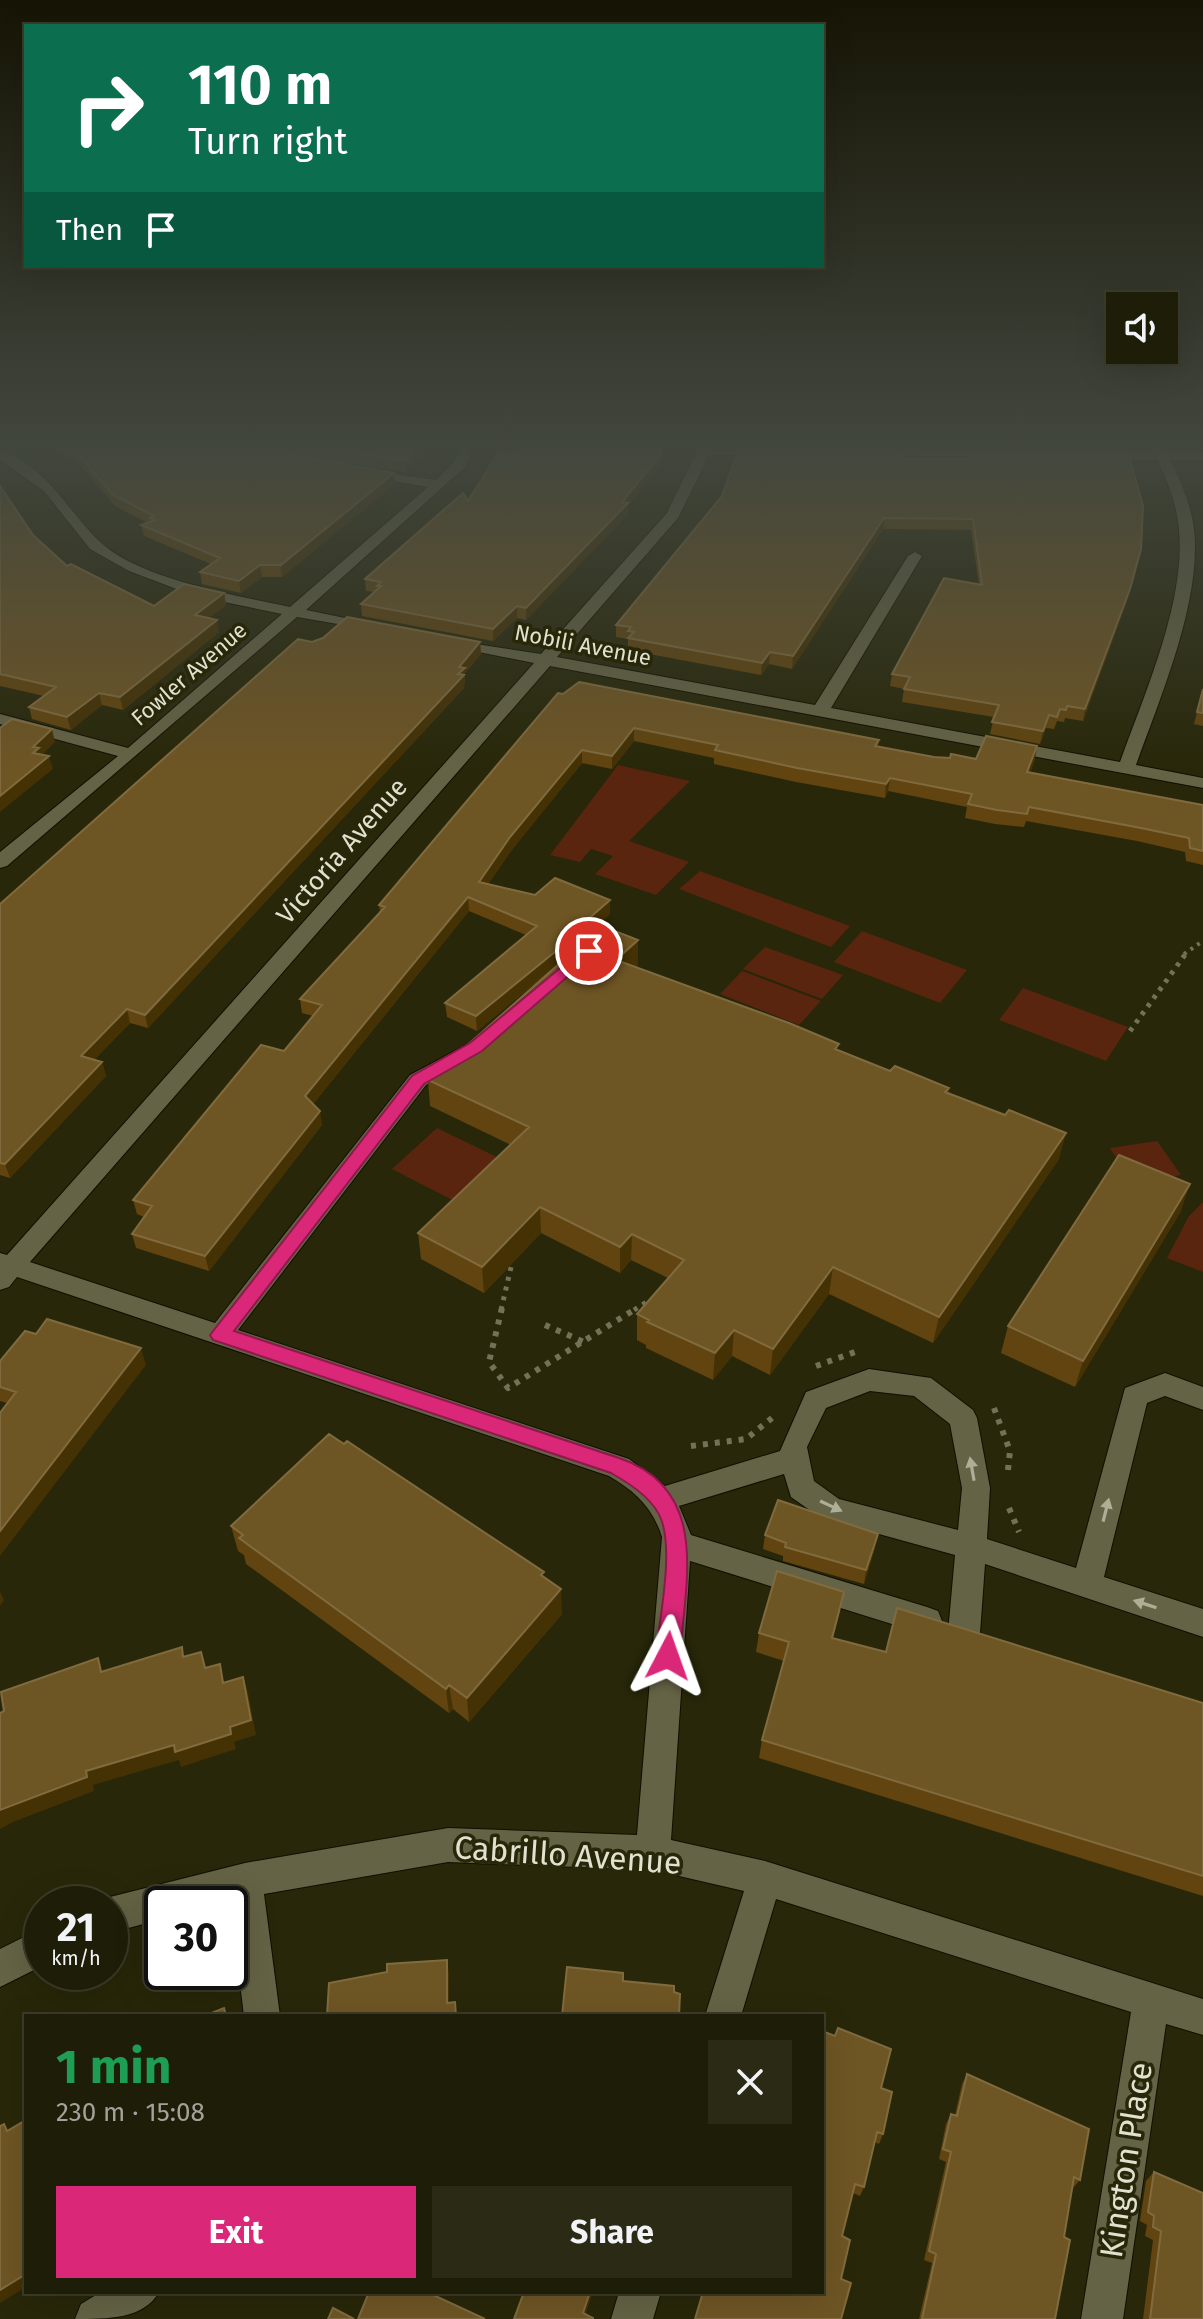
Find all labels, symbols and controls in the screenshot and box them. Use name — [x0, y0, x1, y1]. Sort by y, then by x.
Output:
text: 110 m — [188, 52, 332, 119]
icon: right — [56, 56, 160, 160]
text: Turn right — [188, 120, 348, 164]
icon: arrive — [139, 208, 183, 252]
text: Then — [56, 212, 123, 248]
map controls — [1106, 292, 1178, 364]
button: sound — [1106, 292, 1178, 364]
street label: Fowler Avenue — [126, 616, 252, 732]
street label: Nobili Avenue — [512, 619, 654, 671]
street label: Victoria Avenue — [270, 772, 414, 930]
pin — [555, 917, 623, 985]
icon: arrive — [567, 929, 611, 973]
one-way arrow — [966, 1456, 978, 1481]
one-way arrow — [1101, 1497, 1113, 1522]
one-way arrow — [820, 1499, 843, 1513]
one-way arrow — [1133, 1597, 1157, 1610]
position arrow — [626, 1614, 710, 1698]
street label: Cabrillo Avenue — [453, 1828, 683, 1882]
speed limit sign: 30 — [144, 1886, 248, 1990]
text: 21 — [57, 1904, 95, 1952]
text: km/h — [51, 1946, 101, 1970]
text: 1 min — [56, 2038, 171, 2096]
button: close — [708, 2040, 792, 2124]
street label: Kington Place — [1092, 2060, 1160, 2260]
text: 230 m · 15:08 — [56, 2097, 205, 2128]
button: Exit — [56, 2186, 416, 2278]
button: Share — [432, 2186, 792, 2278]

